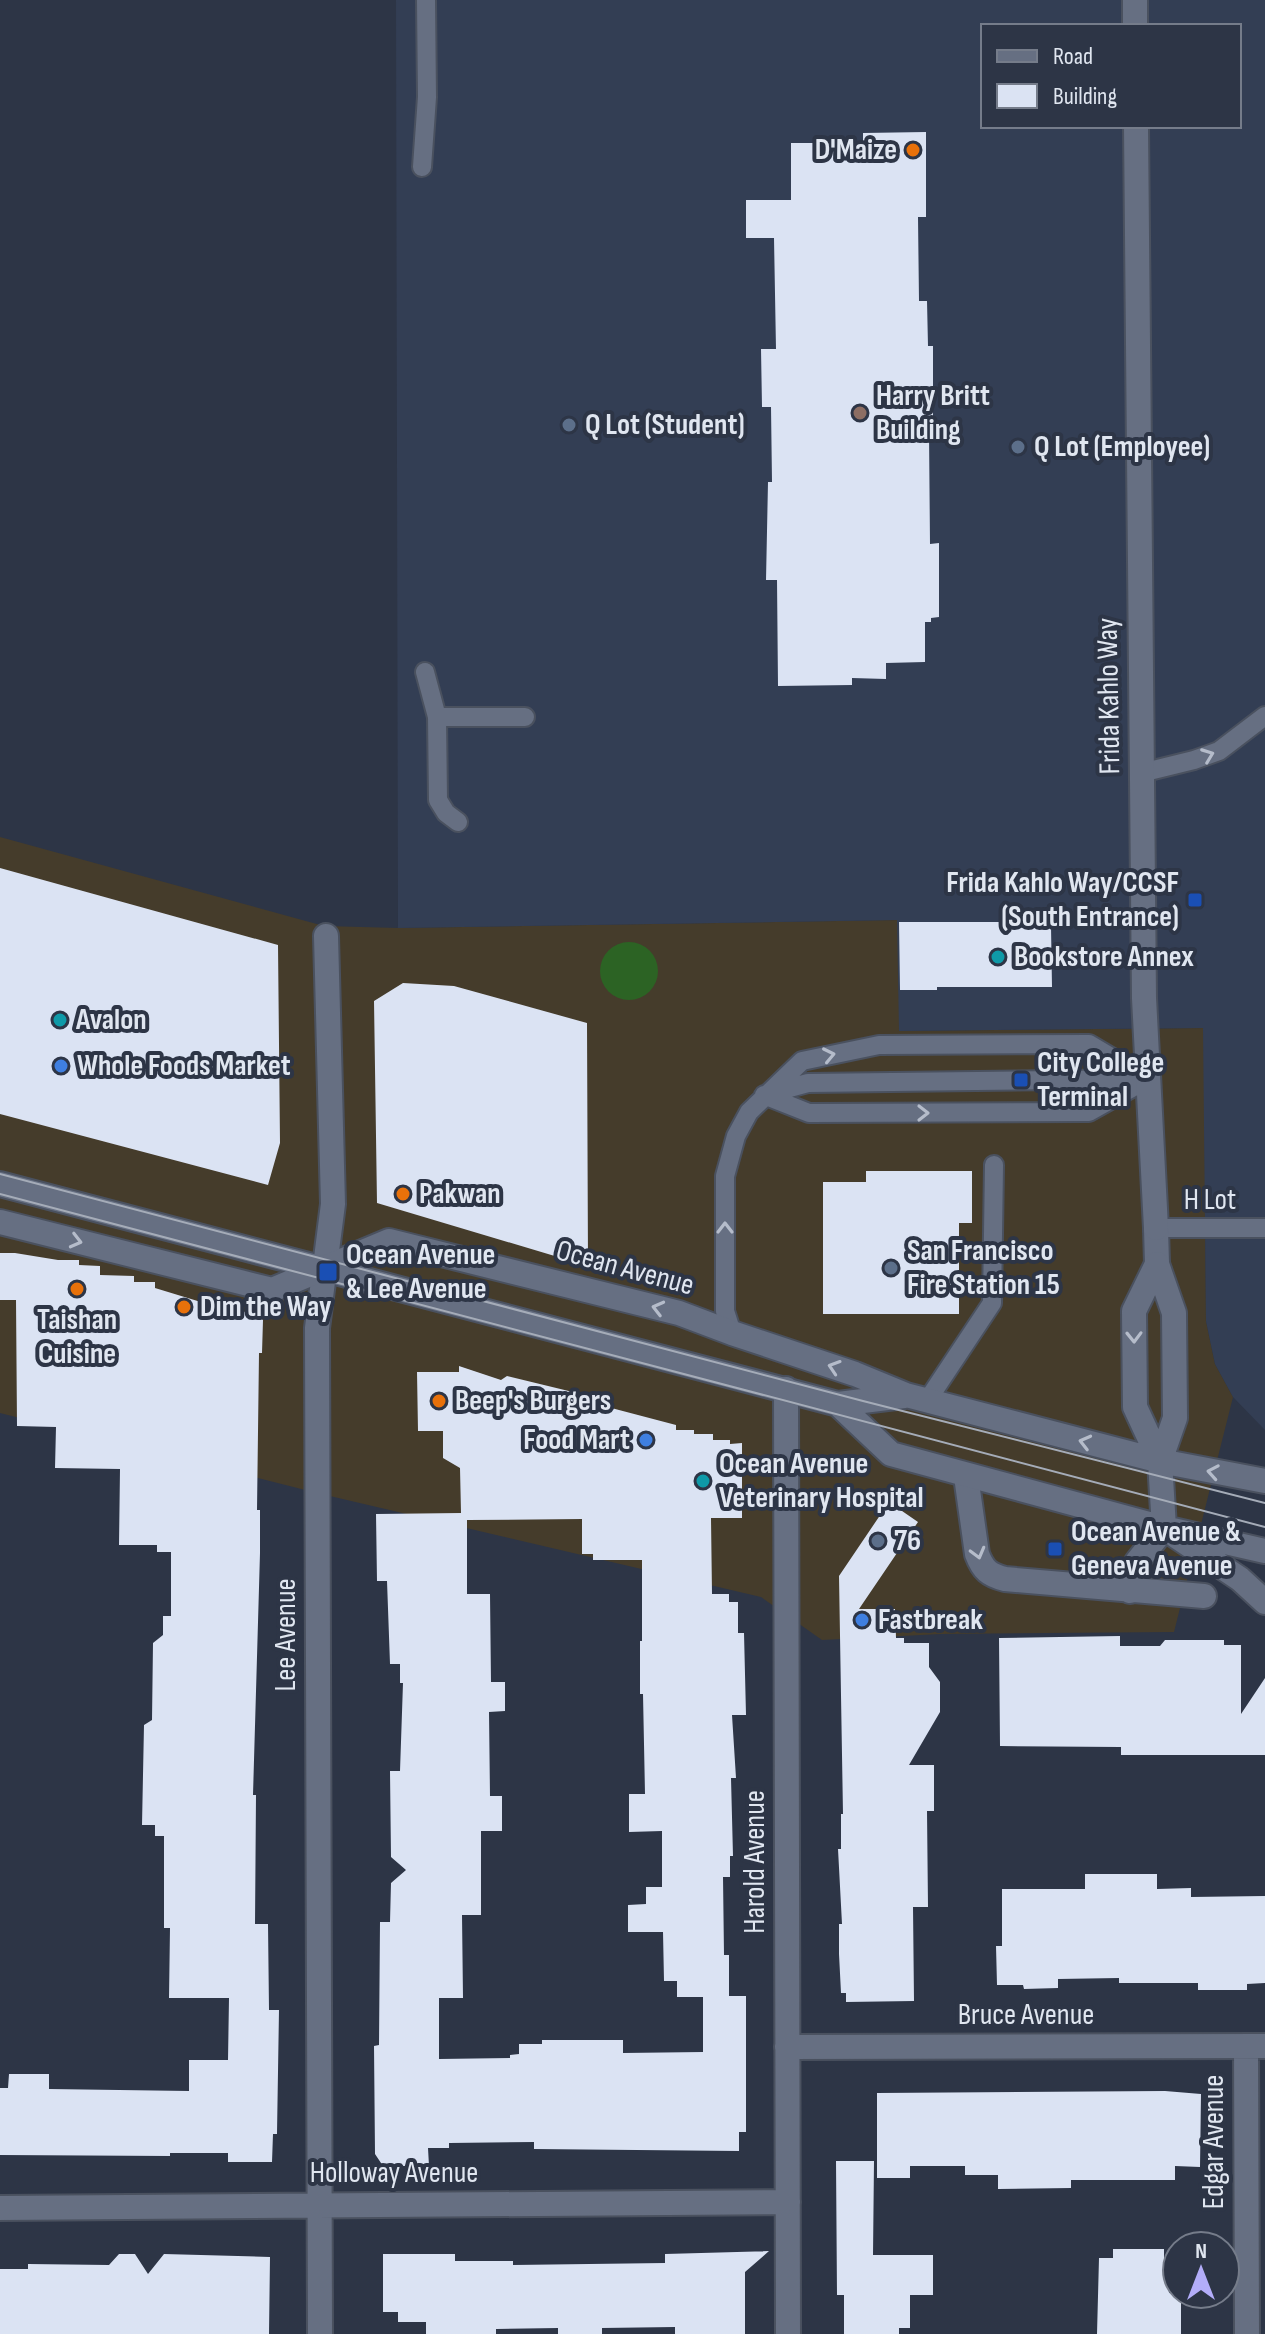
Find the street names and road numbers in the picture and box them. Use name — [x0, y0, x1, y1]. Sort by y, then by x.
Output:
street label: Frida Kahlo Way — [1090, 617, 1128, 775]
street label: H Lot — [1184, 1182, 1236, 1218]
street label: Ocean Avenue — [552, 1232, 698, 1304]
street label: Lee Avenue — [268, 1578, 304, 1692]
street label: Harold Avenue — [737, 1790, 773, 1934]
street label: Bruce Avenue — [958, 1997, 1094, 2033]
street label: Edgar Avenue — [1196, 2075, 1232, 2209]
street label: Holloway Avenue — [310, 2155, 478, 2191]

